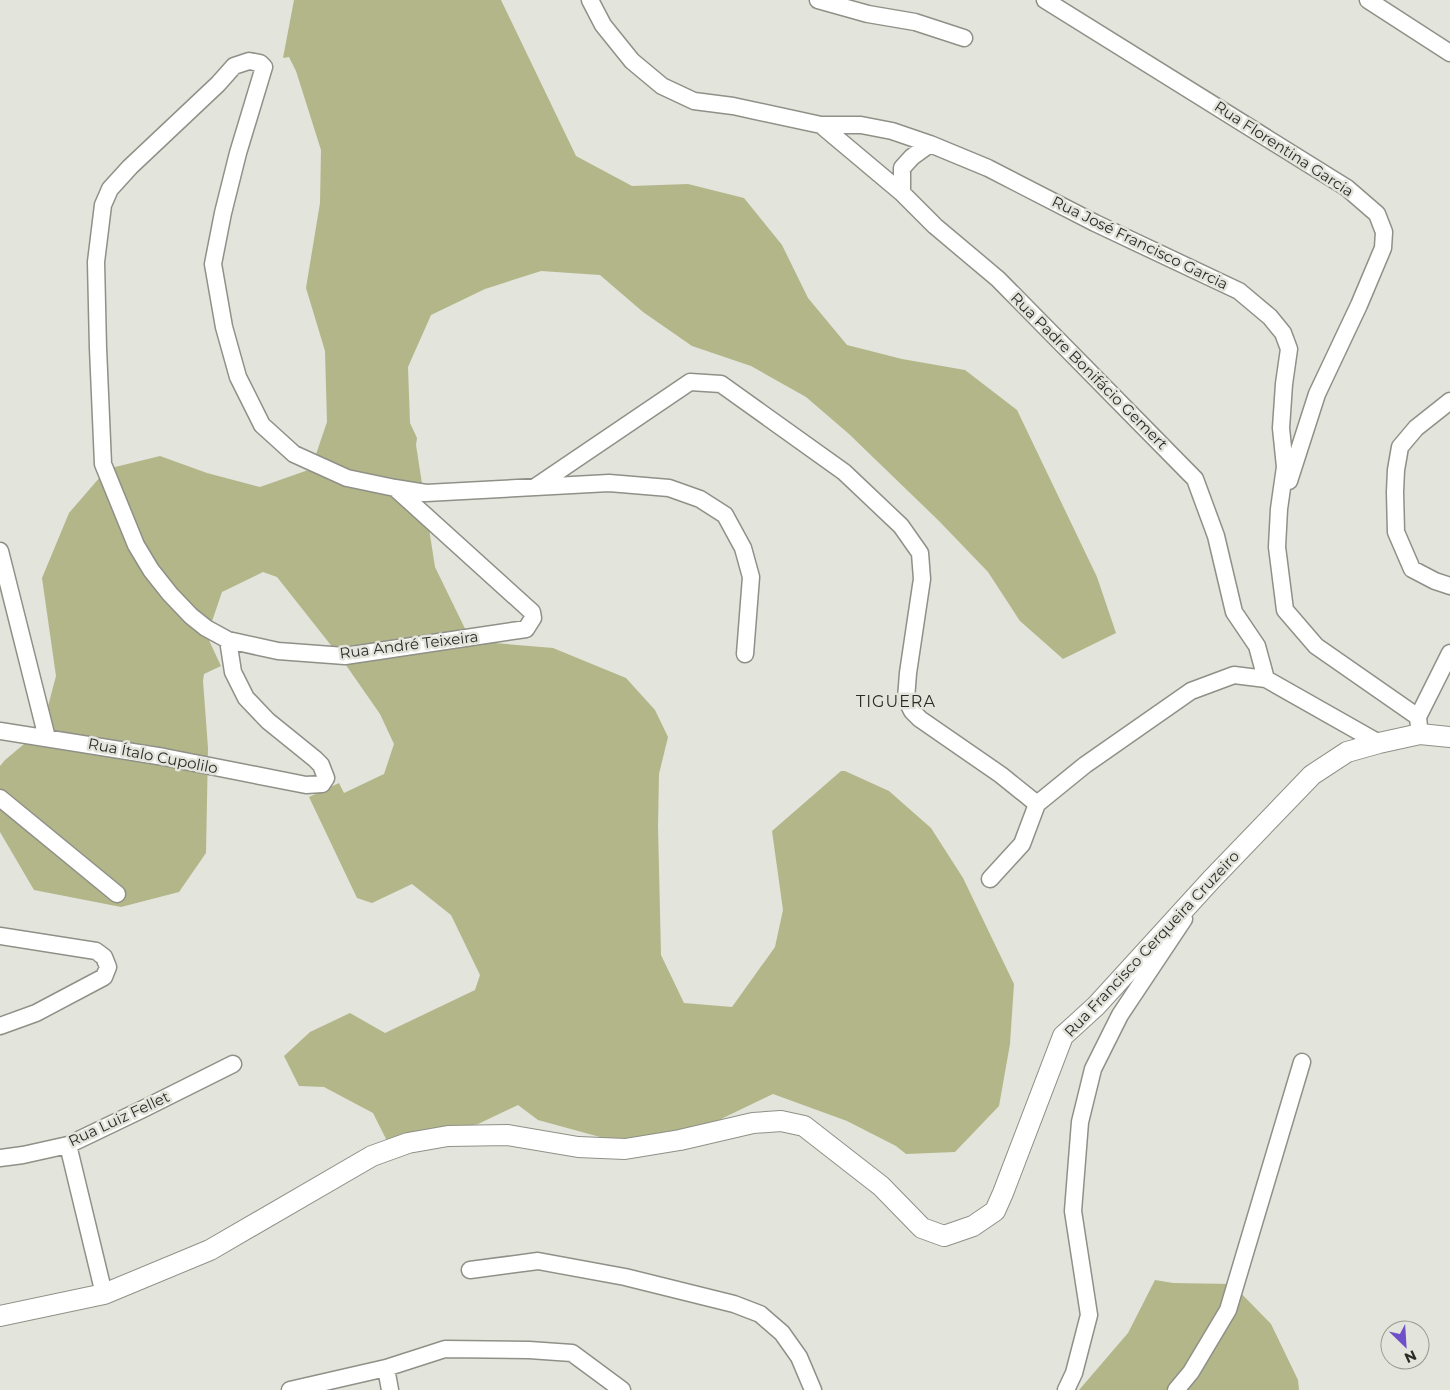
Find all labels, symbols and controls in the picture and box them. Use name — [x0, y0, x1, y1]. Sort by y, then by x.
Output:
street label: Rua Florentina Garcia — [1211, 96, 1357, 201]
street label: Rua José Francisco Garcia — [1049, 192, 1231, 294]
street label: Rua Padre Bonifácio Gemert — [1007, 288, 1172, 453]
street label: Rua André Teixeira — [339, 627, 479, 662]
district label: TIGUERA — [856, 692, 936, 711]
street label: Rua Ítalo Cupolilo — [87, 734, 220, 777]
street label: Rua Francisco Cerqueira Cruzeiro — [1060, 846, 1243, 1041]
street label: Rua Luiz Fellet — [65, 1087, 172, 1150]
north arrow — [1380, 1320, 1430, 1370]
text: N — [1402, 1346, 1419, 1367]

